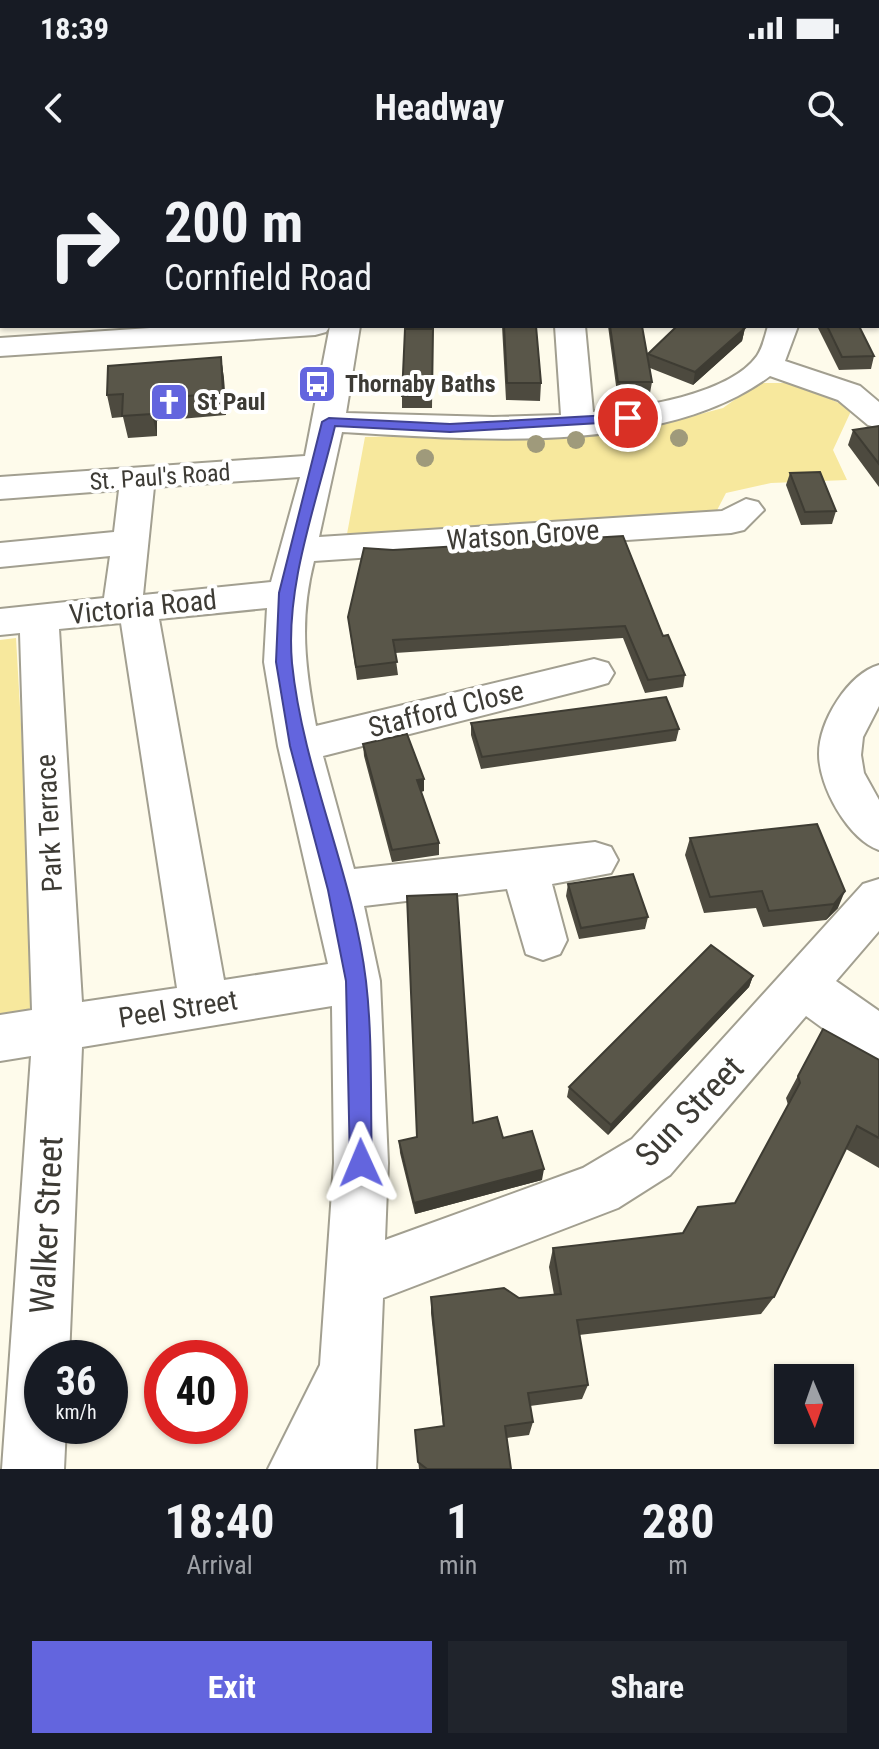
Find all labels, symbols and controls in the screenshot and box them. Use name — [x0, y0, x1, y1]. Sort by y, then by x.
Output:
text: 18:39 — [40, 11, 109, 46]
icon: back — [32, 86, 76, 130]
icon: search — [803, 86, 847, 130]
text: Headway — [375, 87, 504, 129]
text: 200 m — [164, 190, 303, 256]
icon: right — [32, 192, 136, 296]
text: Cornfield Road — [164, 257, 372, 299]
bus stop icon: Thornaby Baths — [296, 363, 338, 405]
place label: Thornaby Baths — [345, 370, 496, 398]
church icon: St Paul — [148, 381, 190, 423]
pin — [594, 384, 662, 452]
place label: St Paul — [197, 388, 266, 416]
icon: arrive — [606, 396, 650, 440]
street label: St. Paul's Road — [89, 458, 231, 496]
street label: Watson Grove — [446, 513, 600, 557]
street label: Victoria Road — [68, 583, 218, 631]
street label: Stafford Close — [365, 674, 527, 744]
street label: Park Terrace — [29, 753, 69, 893]
street label: Peel Street — [116, 983, 240, 1035]
street label: Sun Street — [627, 1047, 751, 1175]
position arrow — [319, 1121, 403, 1205]
street label: Walker Street — [21, 1135, 71, 1315]
speed limit sign: 40 — [144, 1340, 248, 1444]
text: 36 — [56, 1358, 96, 1405]
north arrow — [774, 1364, 854, 1444]
map controls — [774, 1364, 854, 1444]
text: km/h — [55, 1400, 97, 1424]
text: 18:40 — [164, 1493, 275, 1550]
text: 1 — [446, 1493, 470, 1550]
text: 280 — [642, 1493, 714, 1550]
text: Arrival — [186, 1550, 253, 1580]
text: min — [439, 1550, 477, 1580]
text: m — [668, 1550, 688, 1580]
button: Exit — [32, 1641, 432, 1733]
button: Share — [448, 1641, 847, 1733]

